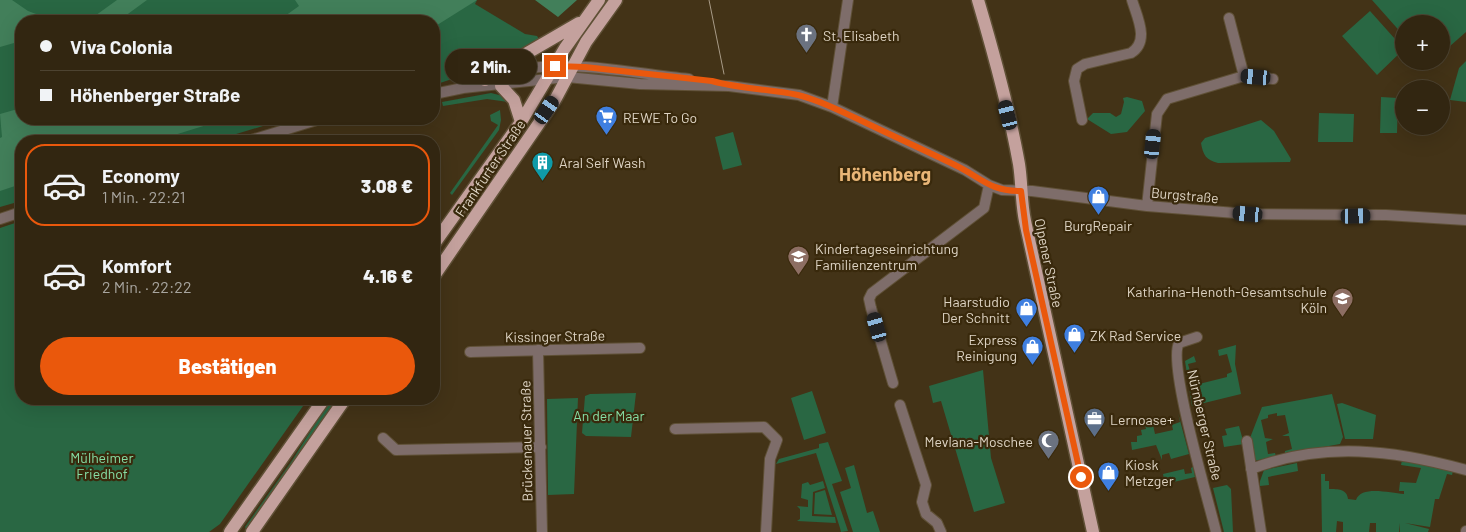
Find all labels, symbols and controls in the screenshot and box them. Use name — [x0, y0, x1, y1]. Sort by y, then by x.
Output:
map controls — [1395, 15, 1450, 135]
button: + — [1395, 15, 1450, 70]
church icon: St. Elisabeth — [795, 23, 819, 54]
place label: St. Elisabeth — [823, 27, 900, 44]
text: Viva Colonia — [70, 35, 172, 58]
callout: 2 Min. — [445, 48, 538, 84]
route end — [544, 55, 566, 77]
text: 2 Min. — [471, 57, 511, 76]
car — [1240, 68, 1271, 86]
button: − — [1395, 80, 1450, 135]
text: Höhenberger Straße — [70, 83, 240, 106]
car — [532, 93, 561, 127]
car — [997, 99, 1018, 131]
supermarket icon: REWE To Go — [595, 105, 619, 136]
place label: REWE To Go — [623, 109, 697, 126]
street label: Frankfurter Straße — [451, 116, 529, 220]
car — [1143, 128, 1162, 160]
building icon: Aral Self Wash — [531, 150, 555, 181]
place label: Aral Self Wash — [559, 154, 645, 171]
district label: Höhenberg — [839, 162, 931, 185]
icon: car — [42, 163, 87, 208]
text: Economy — [102, 164, 180, 187]
text: 3.08 € — [361, 174, 413, 197]
street label: Burgstraße — [1151, 184, 1219, 206]
shop icon: BurgRepair — [1086, 185, 1110, 216]
text: 1 Min. · 22:21 — [102, 187, 185, 206]
car — [1232, 205, 1263, 223]
car — [1340, 208, 1371, 224]
street label: Olpener Straße — [1031, 217, 1067, 309]
place label: BurgRepair — [1064, 217, 1132, 234]
place label: Kindertageseinrichtung Familienzentrum — [815, 240, 959, 273]
school or university icon: Kindertageseinrichtung Familienzentrum — [787, 244, 811, 275]
icon: car — [42, 253, 87, 298]
text: Komfort — [102, 254, 172, 277]
text: 4.16 € — [363, 264, 413, 287]
text: 2 Min. · 22:22 — [102, 277, 192, 296]
place label: Katharina-Henoth-Gesamtschule Köln — [1127, 283, 1327, 316]
school or university icon: Katharina-Henoth-Gesamtschule Köln — [1331, 287, 1355, 318]
place label: Haarstudio Der Schnitt — [942, 293, 1010, 326]
shop icon: Haarstudio Der Schnitt — [1014, 297, 1038, 328]
car — [865, 311, 888, 343]
shop icon: ZK Rad Service — [1062, 323, 1086, 354]
street label: Kissinger Straße — [505, 327, 605, 345]
place label: ZK Rad Service — [1090, 327, 1181, 344]
place label: Express Reinigung — [956, 331, 1017, 364]
shop icon: Express Reinigung — [1021, 335, 1045, 366]
button: Bestätigen — [40, 337, 415, 395]
street label: Nürnberger Straße — [1184, 368, 1226, 482]
street label: Brückenauer Straße — [516, 380, 536, 502]
park label: An der Maar — [573, 407, 645, 424]
office icon: Lernoase+ — [1082, 407, 1106, 438]
place label: Lernoase+ — [1110, 411, 1174, 428]
mosque icon: Mevlana-Moschee — [1037, 429, 1061, 460]
place label: Mevlana-Moschee — [924, 433, 1033, 450]
park label: Mülheimer Friedhof — [70, 449, 134, 482]
place label: Kiosk Metzger — [1125, 456, 1174, 489]
shop icon: Kiosk Metzger — [1097, 460, 1121, 491]
route start — [1070, 466, 1092, 488]

